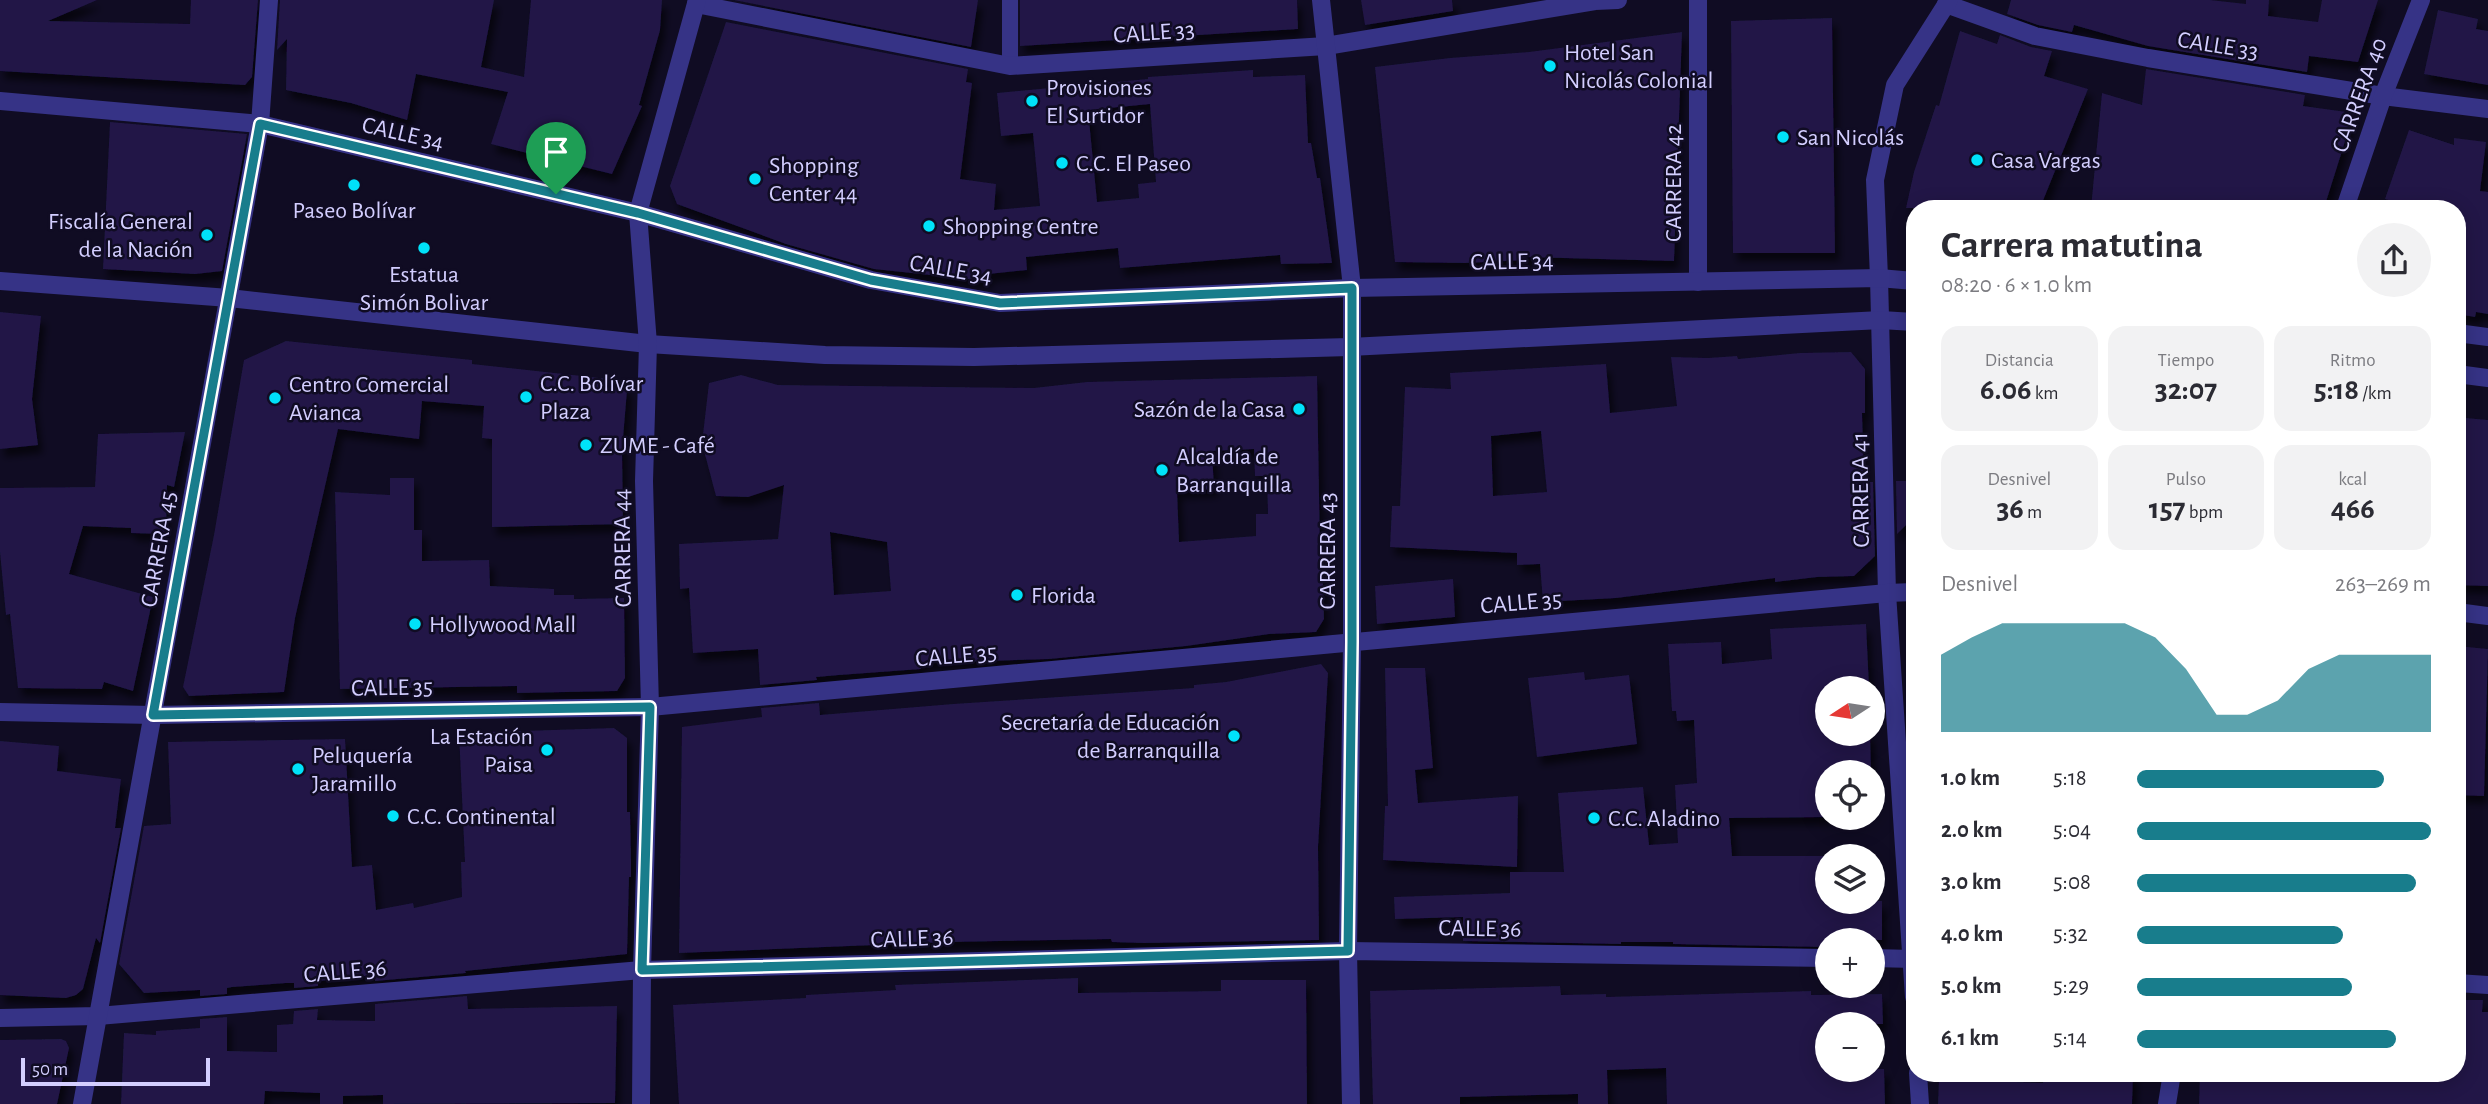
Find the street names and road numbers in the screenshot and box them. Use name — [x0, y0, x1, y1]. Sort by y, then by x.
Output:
street label: CALLE 33 — [1113, 18, 1196, 48]
street label: CALLE 33 — [2176, 28, 2260, 64]
street label: CARRERA 40 — [2328, 35, 2392, 156]
street label: CALLE 34 — [360, 113, 446, 155]
street label: CARRERA 42 — [1662, 124, 1686, 242]
street label: CALLE 34 — [1470, 249, 1554, 275]
street label: CALLE 34 — [908, 251, 994, 289]
street label: CARRERA 41 — [1848, 432, 1874, 548]
street label: CARRERA 44 — [610, 488, 636, 608]
street label: CARRERA 45 — [137, 489, 181, 609]
street label: CARRERA 43 — [1316, 492, 1340, 610]
street label: CALLE 35 — [1479, 587, 1563, 619]
street label: CALLE 35 — [914, 640, 998, 672]
street label: CALLE 35 — [351, 675, 433, 701]
street label: CALLE 36 — [1438, 916, 1522, 942]
street label: CALLE 36 — [870, 926, 954, 952]
street label: CALLE 36 — [303, 956, 387, 988]

